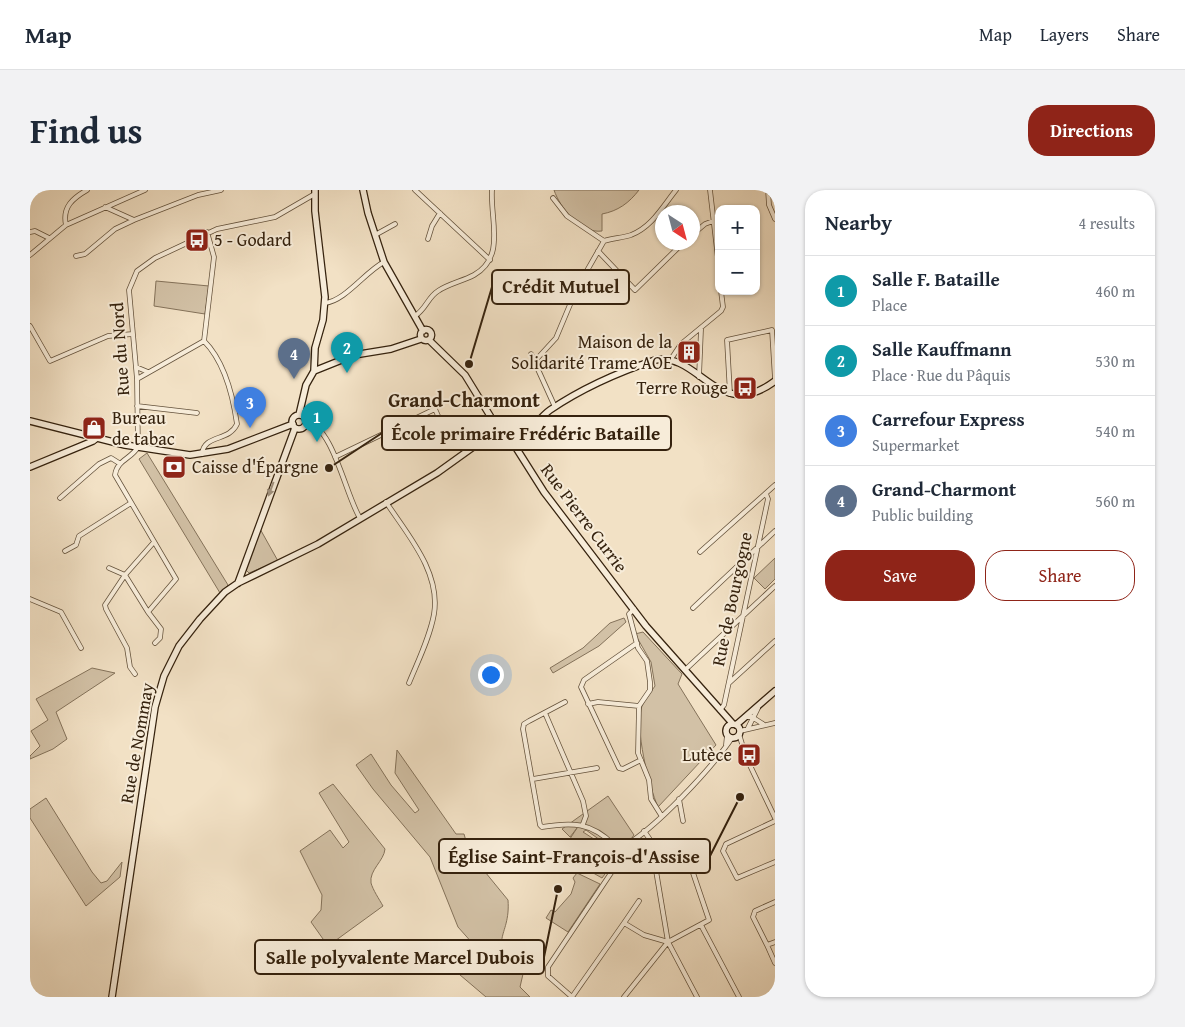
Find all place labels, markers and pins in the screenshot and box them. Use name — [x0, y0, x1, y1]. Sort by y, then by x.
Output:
place label: 5 - Godard — [214, 226, 292, 253]
bus stop icon: 5 - Godard — [184, 227, 210, 253]
callout: Crédit Mutuel — [492, 270, 629, 304]
place label: Maison de la Solidarité Trame AOE — [511, 328, 672, 376]
pin: 2 — [331, 332, 363, 373]
pin: 4 — [278, 338, 310, 379]
building icon: Maison de la Solidarité Trame AOE — [676, 339, 702, 365]
place label: Terre Rouge — [637, 374, 728, 401]
bus stop icon: Terre Rouge — [732, 375, 758, 401]
pin: 3 — [234, 387, 266, 428]
pin: 1 — [301, 401, 333, 442]
place label: Bureau de tabac — [112, 404, 175, 452]
shop icon: Bureau de tabac — [81, 415, 107, 441]
callout: École primaire Frédéric Bataille — [382, 416, 671, 450]
place label: Caisse d'Épargne — [192, 453, 319, 480]
bank icon: Caisse d'Épargne — [161, 454, 187, 480]
place label: Lutèce — [682, 741, 732, 768]
bus stop icon: Lutèce — [736, 742, 762, 768]
callout: Église Saint-François-d'Assise — [439, 839, 710, 873]
callout: Salle polyvalente Marcel Dubois — [255, 940, 544, 974]

